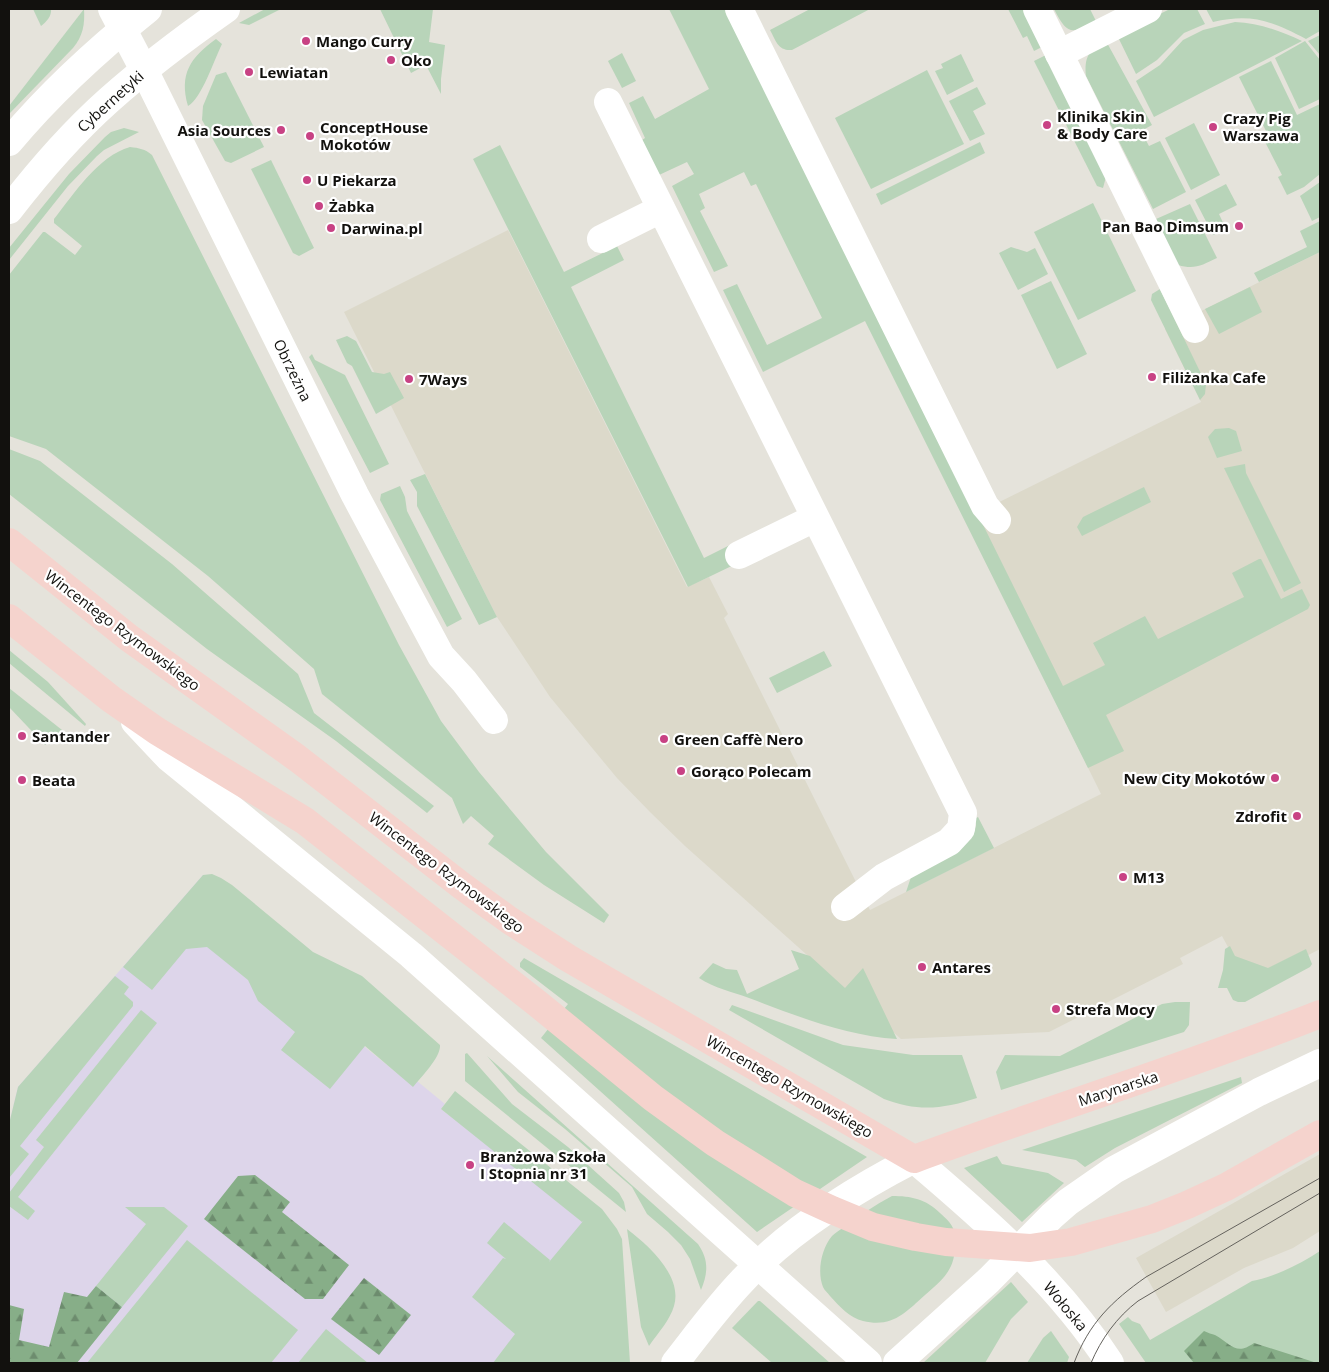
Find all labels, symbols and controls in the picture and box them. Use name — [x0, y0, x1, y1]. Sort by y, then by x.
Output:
place label: Mango Curry — [316, 31, 413, 51]
marker: Mango Curry — [300, 35, 312, 47]
place label: Oko — [401, 50, 432, 70]
marker: Oko — [385, 54, 397, 66]
place label: Lewiatan — [259, 62, 328, 82]
street label: Cybernetyki — [73, 66, 147, 136]
marker: Lewiatan — [243, 66, 255, 78]
place label: Klinika Skin & Body Care — [1057, 106, 1148, 143]
place label: Crazy Pig Warszawa — [1223, 108, 1299, 145]
place label: ConceptHouse Mokotów — [320, 117, 428, 154]
marker: Klinika Skin & Body Care — [1041, 119, 1053, 131]
place label: Asia Sources — [177, 120, 271, 140]
marker: Crazy Pig Warszawa — [1207, 121, 1219, 133]
marker: Asia Sources — [275, 124, 287, 136]
marker: ConceptHouse Mokotów — [304, 130, 316, 142]
place label: U Piekarza — [317, 170, 397, 190]
marker: U Piekarza — [301, 174, 313, 186]
place label: Żabka — [329, 196, 375, 216]
marker: Żabka — [313, 200, 325, 212]
place label: Pan Bao Dimsum — [1102, 216, 1229, 236]
place label: Darwina.pl — [341, 218, 423, 238]
marker: Pan Bao Dimsum — [1233, 220, 1245, 232]
marker: Darwina.pl — [325, 222, 337, 234]
street label: Obrzeżna — [269, 336, 317, 404]
place label: Filiżanka Cafe — [1162, 367, 1266, 387]
place label: 7Ways — [419, 369, 467, 389]
marker: Filiżanka Cafe — [1146, 371, 1158, 383]
marker: 7Ways — [403, 373, 415, 385]
street label: Wincentego Rzymowskiego — [41, 565, 205, 695]
place label: Santander — [32, 726, 110, 746]
place label: Green Caffè Nero — [674, 729, 803, 749]
marker: Santander — [16, 730, 28, 742]
marker: Green Caffè Nero — [658, 733, 670, 745]
place label: Gorąco Polecam — [691, 761, 812, 781]
marker: Gorąco Polecam — [675, 765, 687, 777]
place label: New City Mokotów — [1123, 768, 1265, 788]
place label: Beata — [32, 770, 76, 790]
marker: New City Mokotów — [1269, 772, 1281, 784]
marker: Beata — [16, 774, 28, 786]
place label: Zdrofit — [1236, 806, 1287, 826]
street label: Wincentego Rzymowskiego — [365, 807, 529, 937]
marker: Zdrofit — [1291, 810, 1303, 822]
place label: M13 — [1133, 867, 1164, 887]
marker: M13 — [1117, 871, 1129, 883]
place label: Antares — [932, 957, 991, 977]
marker: Antares — [916, 961, 928, 973]
place label: Strefa Mocy — [1066, 999, 1155, 1019]
marker: Strefa Mocy — [1050, 1003, 1062, 1015]
street label: Wincentego Rzymowskiego — [703, 1030, 877, 1142]
street label: Marynarska — [1076, 1066, 1160, 1110]
place label: Branżowa Szkoła I Stopnia nr 31 — [480, 1146, 606, 1183]
marker: Branżowa Szkoła I Stopnia nr 31 — [464, 1159, 476, 1171]
street label: Wołoska — [1039, 1277, 1093, 1335]

